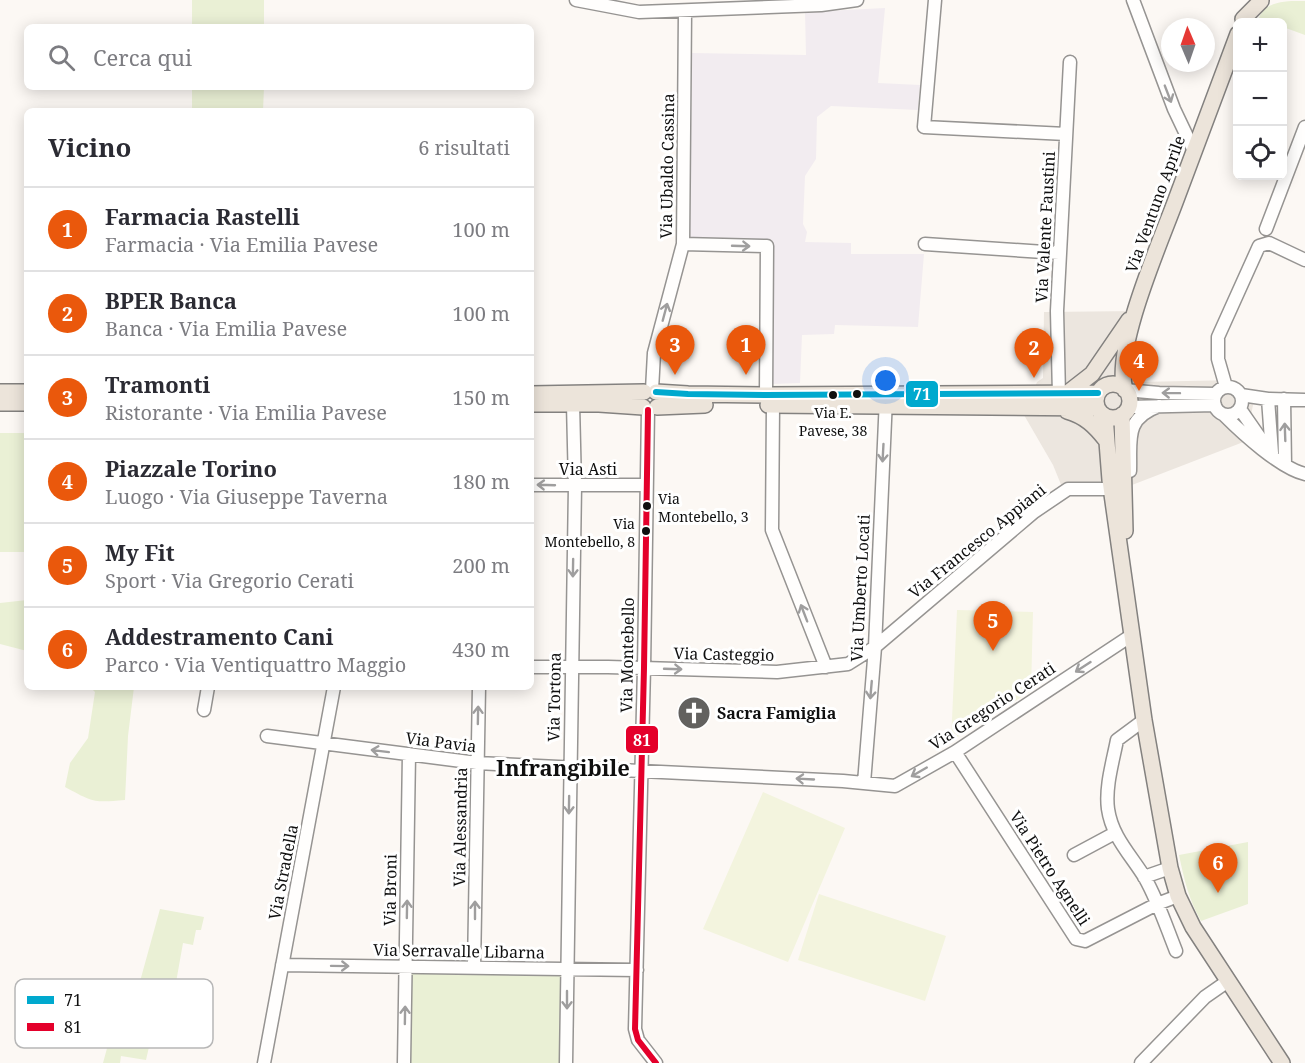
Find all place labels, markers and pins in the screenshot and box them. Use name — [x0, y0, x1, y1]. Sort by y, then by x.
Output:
pin: 3 — [656, 326, 694, 375]
pin: 1 — [726, 326, 766, 375]
pin: 2 — [1014, 328, 1054, 378]
pin: 4 — [1120, 342, 1158, 391]
unlabelled marker — [851, 388, 863, 400]
marker: Via E. Pavese, 38 — [827, 389, 839, 401]
place label: Via E. Pavese, 38 — [799, 403, 867, 440]
place label: Via Montebello, 3 — [658, 489, 749, 526]
marker: Via Montebello, 3 — [641, 500, 653, 512]
place label: Via Montebello, 8 — [545, 514, 635, 551]
marker: Via Montebello, 8 — [640, 525, 652, 537]
pin: 5 — [974, 602, 1012, 651]
church icon: Sacra Famiglia — [676, 695, 712, 731]
place label: Sacra Famiglia — [717, 702, 837, 724]
pin: 6 — [1198, 844, 1238, 893]

